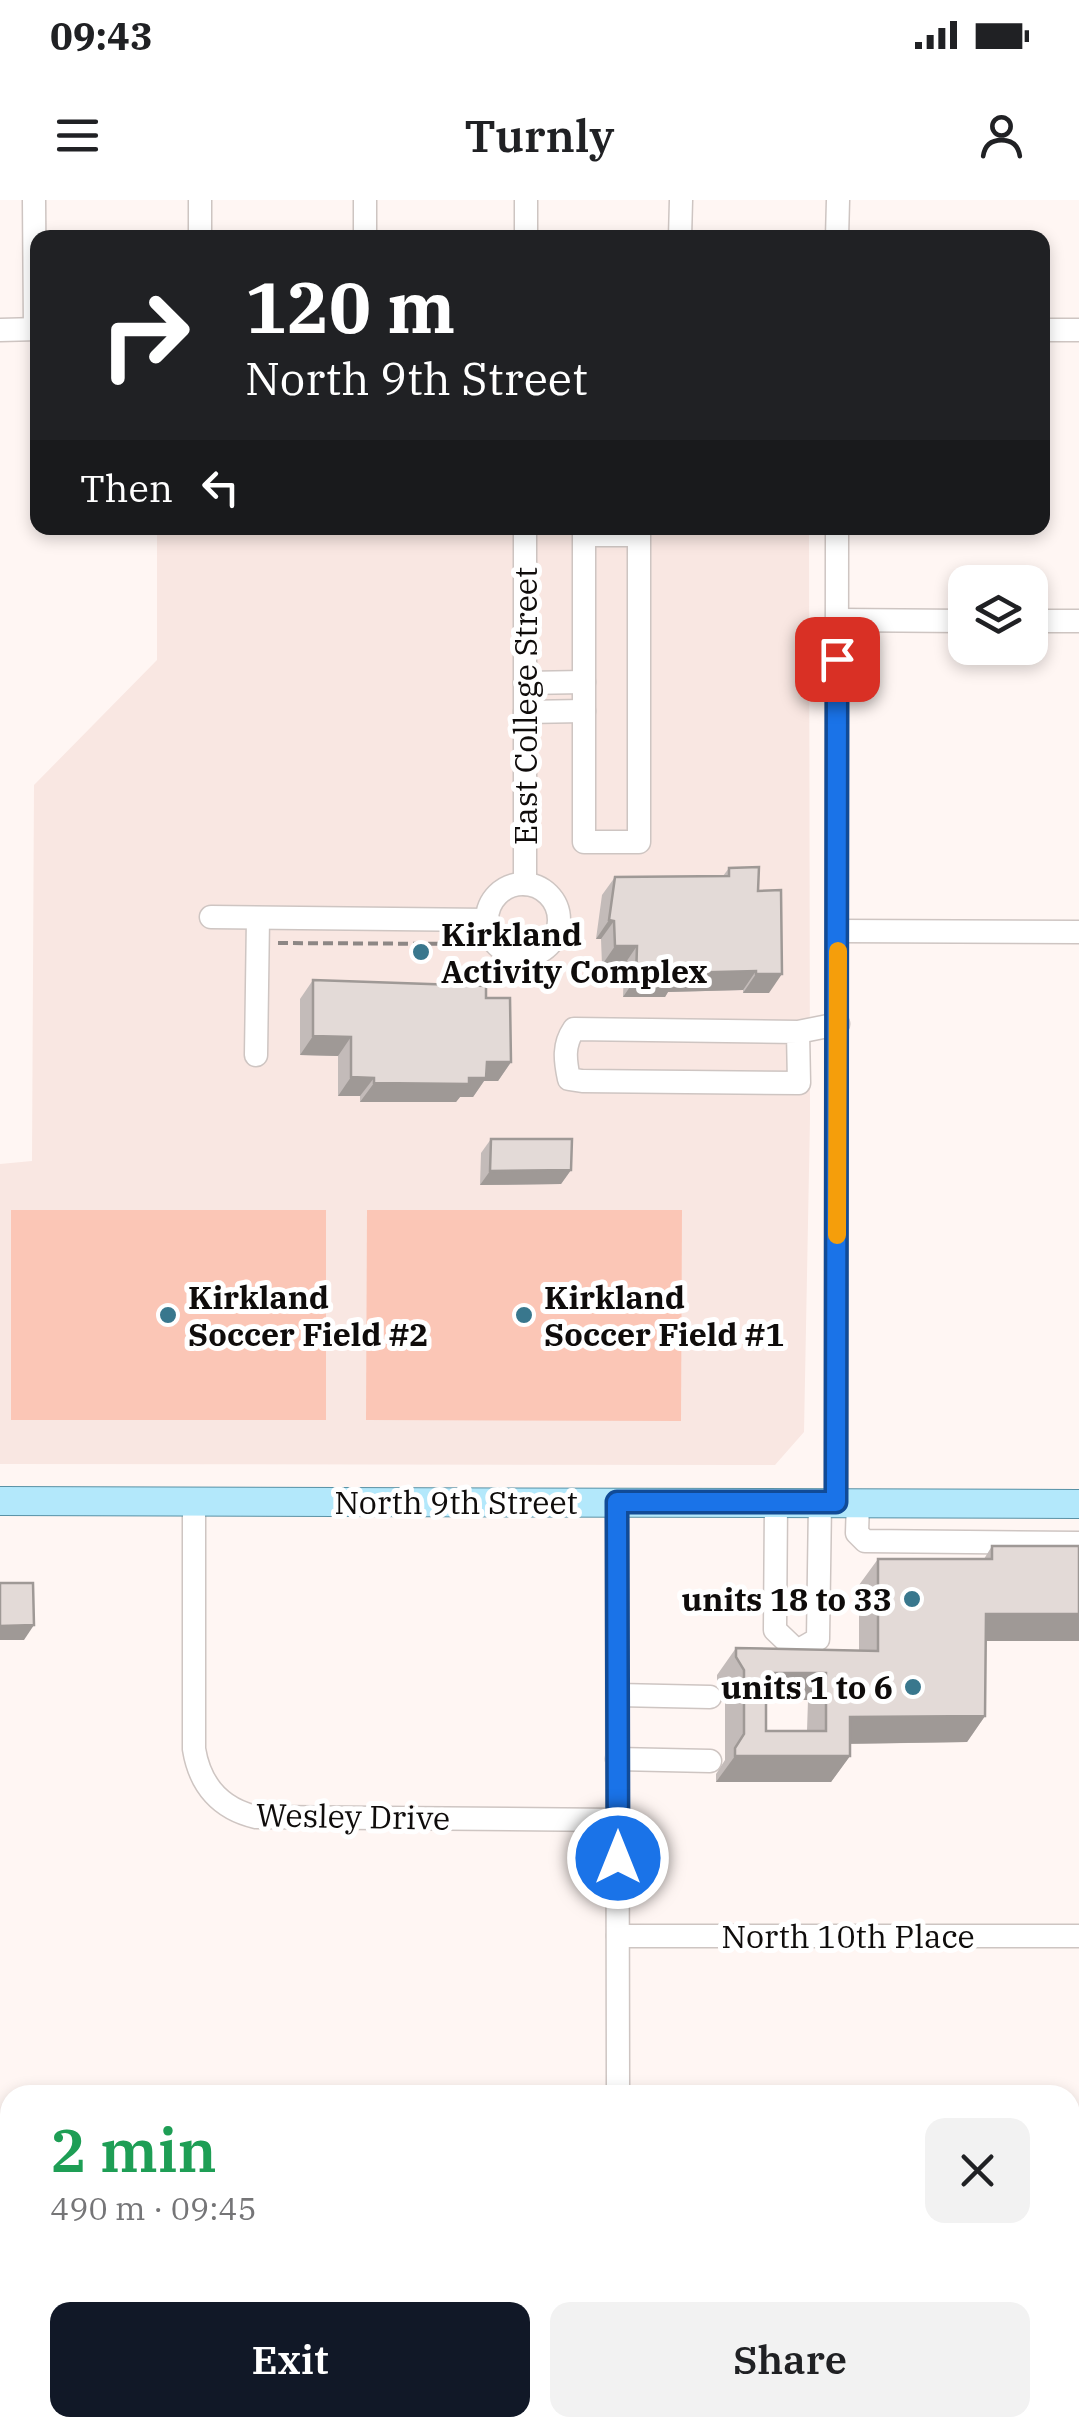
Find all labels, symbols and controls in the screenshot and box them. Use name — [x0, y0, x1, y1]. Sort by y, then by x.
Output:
text: 09:43 — [50, 11, 153, 60]
text: Turnly — [465, 106, 614, 164]
icon: menu — [50, 108, 105, 163]
icon: person — [974, 108, 1029, 163]
text: 120 m — [245, 261, 455, 352]
icon: right — [80, 270, 210, 400]
text: North 9th Street — [245, 349, 588, 407]
icon: left — [193, 460, 248, 515]
text: Then — [80, 463, 173, 512]
map controls — [948, 565, 1048, 665]
button: layers — [948, 565, 1048, 665]
street label: East College Street — [504, 567, 546, 845]
pin — [795, 617, 880, 702]
icon: arrive — [810, 632, 865, 687]
place label: Kirkland Activity Complex — [441, 913, 707, 992]
marker: Kirkland Activity Complex — [410, 941, 432, 963]
place label: Kirkland Soccer Field #2 — [188, 1276, 429, 1355]
place label: Kirkland Soccer Field #1 — [544, 1276, 785, 1355]
marker: Kirkland Soccer Field #2 — [157, 1304, 179, 1326]
marker: Kirkland Soccer Field #1 — [513, 1304, 535, 1326]
street label: North 9th Street — [334, 1481, 578, 1523]
place label: units 18 to 33 — [682, 1578, 892, 1620]
marker: units 18 to 33 — [901, 1588, 923, 1610]
place label: units 1 to 6 — [721, 1666, 893, 1708]
marker: units 1 to 6 — [902, 1676, 924, 1698]
street label: Wesley Drive — [256, 1793, 450, 1839]
position arrow — [566, 1806, 670, 1910]
street label: North 10th Place — [721, 1915, 975, 1957]
text: 2 min — [50, 2110, 217, 2189]
button: close — [925, 2118, 1030, 2223]
text: 490 m · 09:45 — [50, 2187, 257, 2229]
button: Exit — [50, 2302, 530, 2417]
button: Share — [550, 2302, 1030, 2417]

